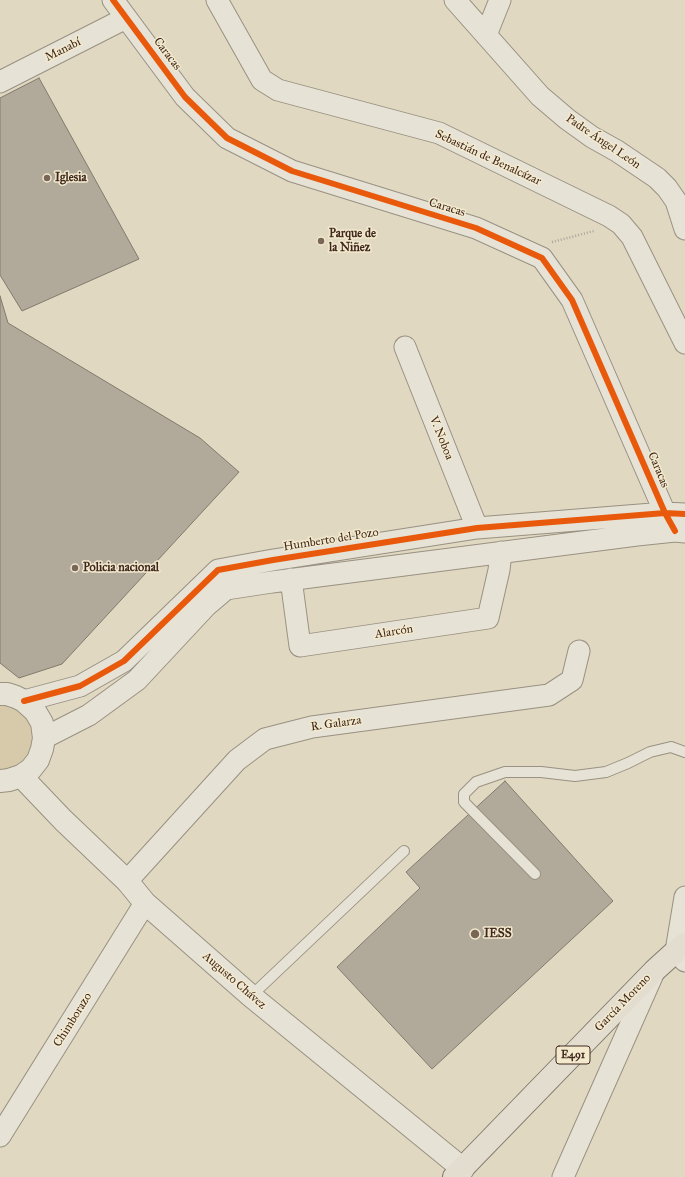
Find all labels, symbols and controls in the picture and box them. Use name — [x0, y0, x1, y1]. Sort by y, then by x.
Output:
street label: Manabí — [43, 35, 83, 65]
street label: Caracas — [150, 35, 184, 73]
street label: Padre Ángel León — [563, 112, 643, 172]
street label: Sebastián de Benalcázar — [433, 127, 543, 189]
place label: Iglesia — [55, 171, 87, 185]
marker: Iglesia — [42, 173, 52, 183]
street label: Caracas — [427, 196, 467, 220]
place label: Parque de la Niñez — [329, 227, 376, 255]
marker: Parque de la Niñez — [316, 236, 326, 246]
street label: V. Noboa — [426, 414, 456, 462]
street label: Caracas — [644, 450, 672, 490]
street label: Humberto del Pozo — [282, 525, 380, 555]
place label: Policia nacional — [83, 561, 159, 575]
marker: Policia nacional — [70, 563, 80, 573]
street label: Alarcón — [374, 622, 414, 642]
street label: R. Galarza — [310, 713, 362, 735]
place label: IESS — [484, 927, 512, 941]
marker: IESS — [469, 928, 481, 940]
street label: Augusto Chávez — [199, 949, 269, 1013]
street label: García Moreno — [592, 971, 654, 1035]
street label: Chimborazo — [51, 990, 95, 1050]
road number: E491 — [556, 1046, 590, 1064]

